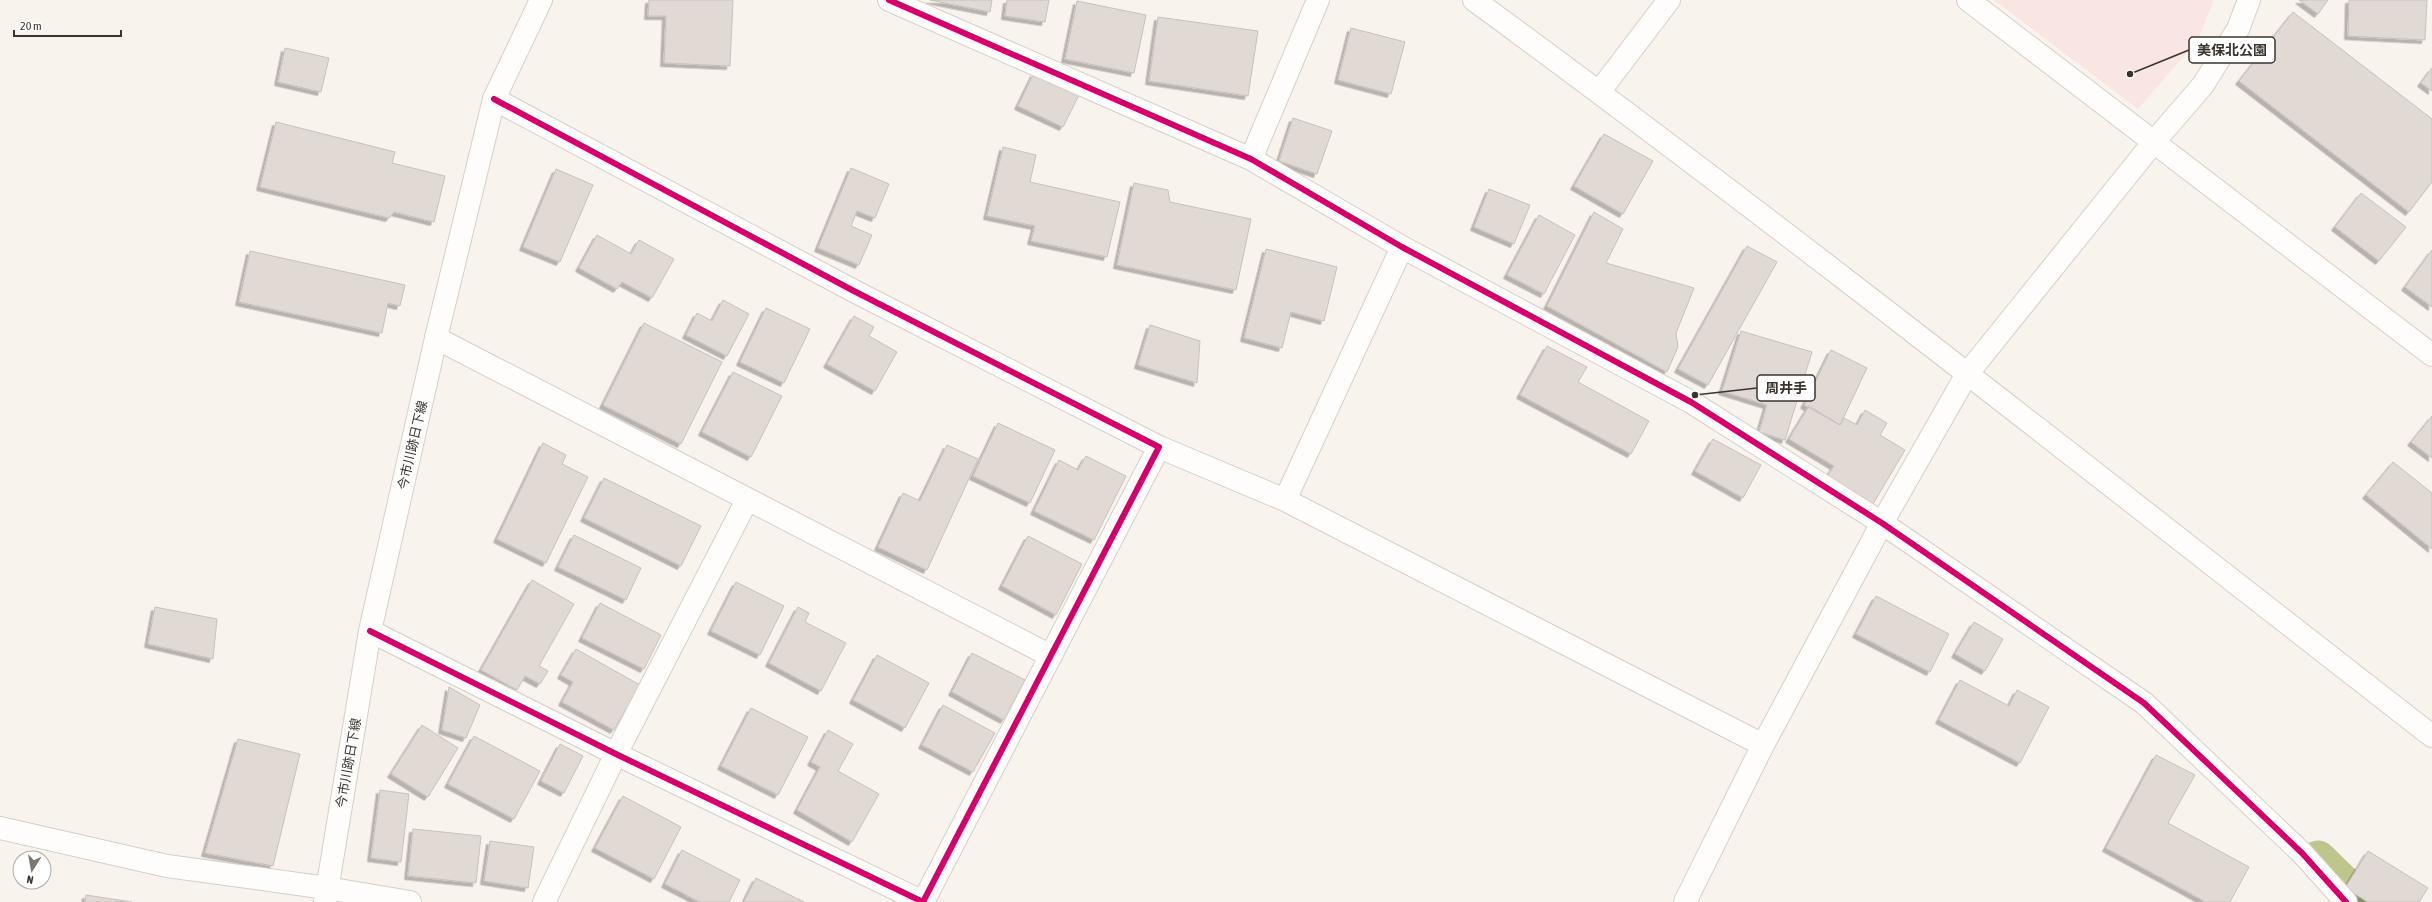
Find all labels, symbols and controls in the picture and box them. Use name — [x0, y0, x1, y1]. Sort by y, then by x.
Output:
scale bar — [14, 12, 121, 38]
text: 20 m — [20, 19, 42, 33]
callout: 美保北公園 — [2189, 37, 2275, 63]
text: 美保北公園 — [2197, 42, 2267, 58]
callout: 周井手 — [1757, 375, 1815, 401]
text: 周井手 — [1765, 380, 1807, 396]
street label: 今市川跡日下線 — [395, 399, 430, 491]
street label: 今市川跡日下線 — [333, 717, 364, 809]
north arrow — [12, 850, 52, 890]
text: N — [26, 873, 34, 886]

